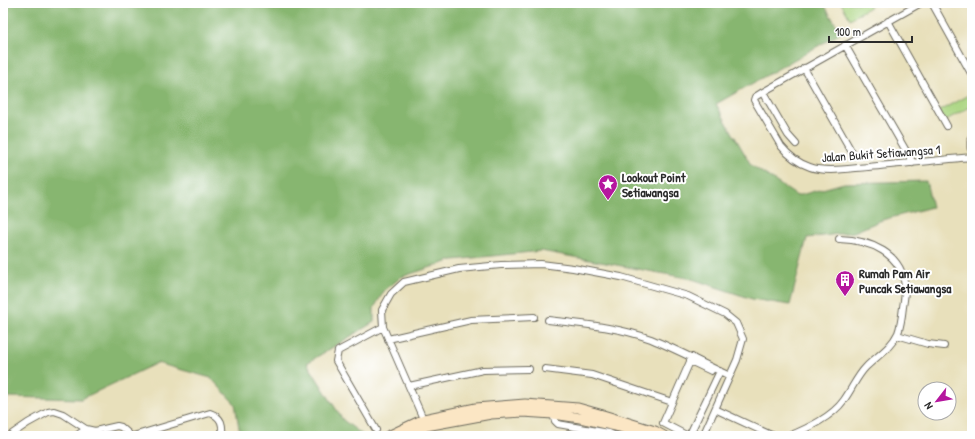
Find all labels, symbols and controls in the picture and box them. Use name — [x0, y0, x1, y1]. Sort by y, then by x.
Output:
scale bar — [829, 18, 912, 44]
text: 100 m — [835, 23, 861, 40]
street label: Jalan Bukit Setiawangsa 1 — [821, 140, 941, 166]
place label: Lookout Point Setiawangsa — [622, 168, 686, 202]
place icon: Lookout Point Setiawangsa — [597, 173, 619, 201]
place label: Rumah Pam Air Puncak Setiawangsa — [859, 264, 952, 298]
building icon: Rumah Pam Air Puncak Setiawangsa — [834, 269, 856, 297]
north arrow — [917, 381, 957, 421]
text: N — [921, 400, 936, 412]

